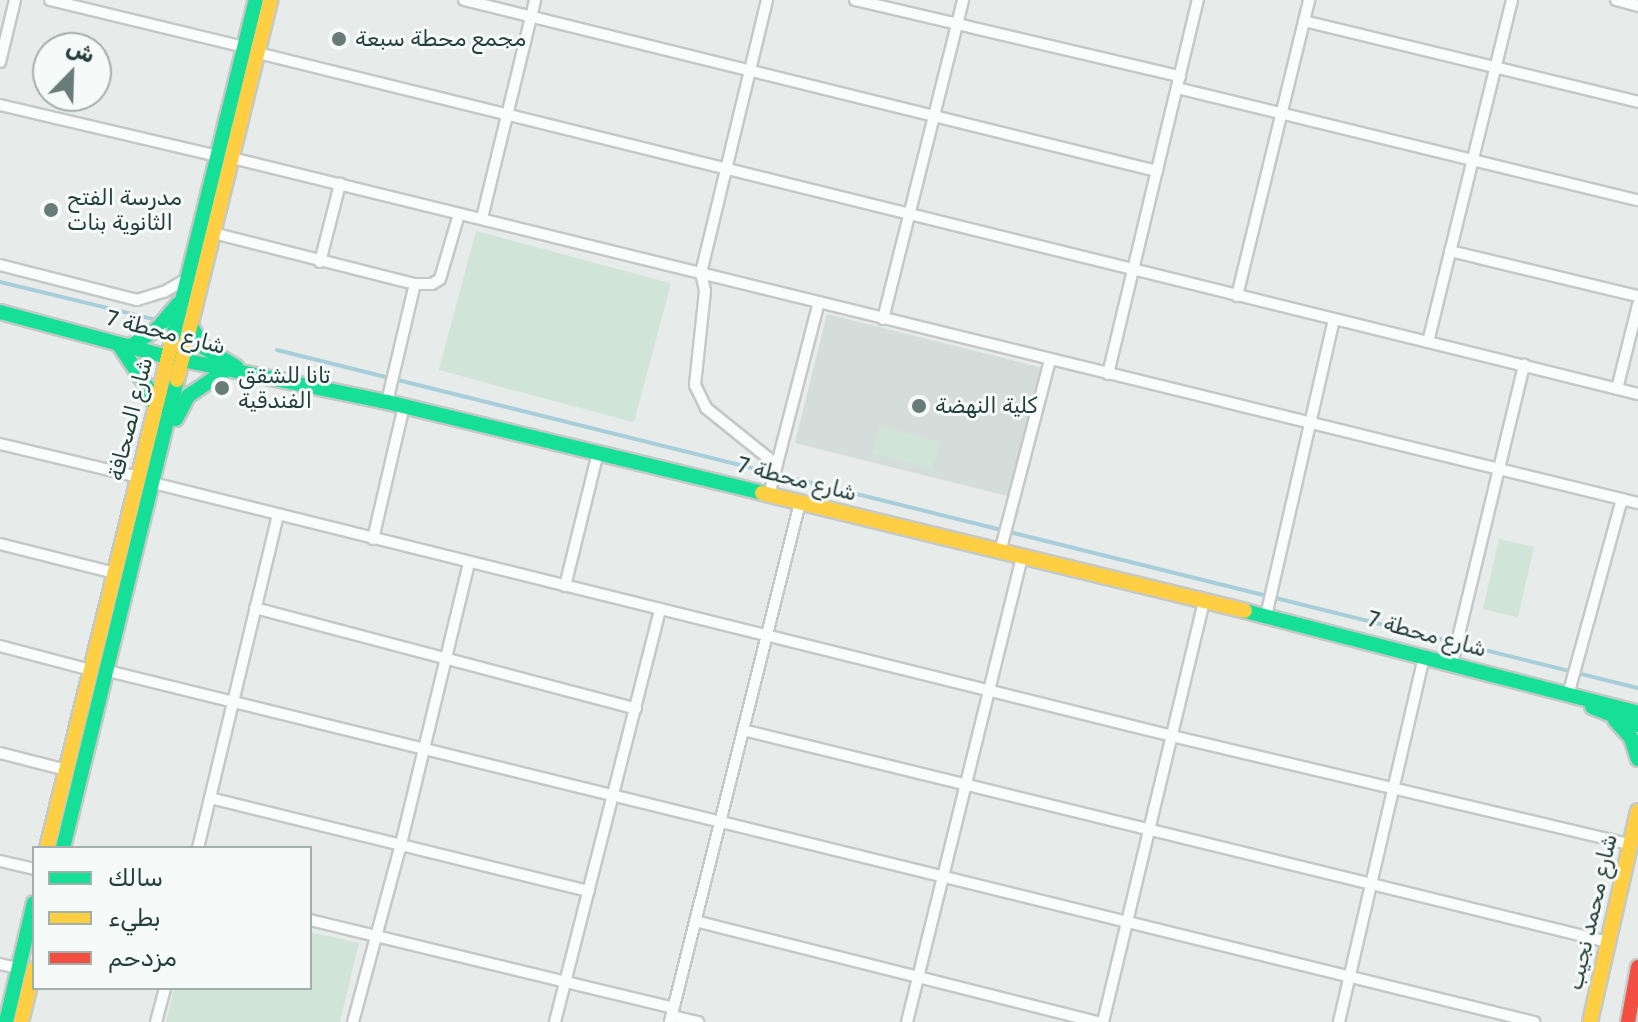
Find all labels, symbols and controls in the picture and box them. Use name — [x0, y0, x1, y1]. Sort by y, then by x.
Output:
place label: مجمع محطة سبعة — [355, 26, 526, 52]
marker: مجمع محطة سبعة — [330, 30, 348, 48]
north arrow — [32, 32, 112, 112]
text: ش — [63, 33, 99, 69]
place label: مدرسة الفتح الثانوية بنات — [67, 184, 182, 236]
marker: مدرسة الفتح الثانوية بنات — [42, 201, 60, 219]
street label: شارع محطة 7 — [104, 304, 228, 360]
street label: شارع الصحافة — [102, 355, 158, 483]
place label: تانا للشقق الفندقية — [238, 362, 330, 414]
marker: تانا للشقق الفندقية — [213, 379, 231, 397]
place label: كلية النهضة — [935, 393, 1037, 419]
marker: كلية النهضة — [910, 397, 928, 415]
street label: شارع محطة 7 — [735, 451, 859, 507]
street label: شارع محطة 7 — [1365, 605, 1489, 663]
street label: شارع محمد نجيب — [1561, 831, 1623, 993]
legend — [32, 846, 312, 990]
text: سالك — [108, 864, 163, 892]
text: بطيء — [108, 904, 161, 932]
text: مزدحم — [108, 944, 177, 972]

